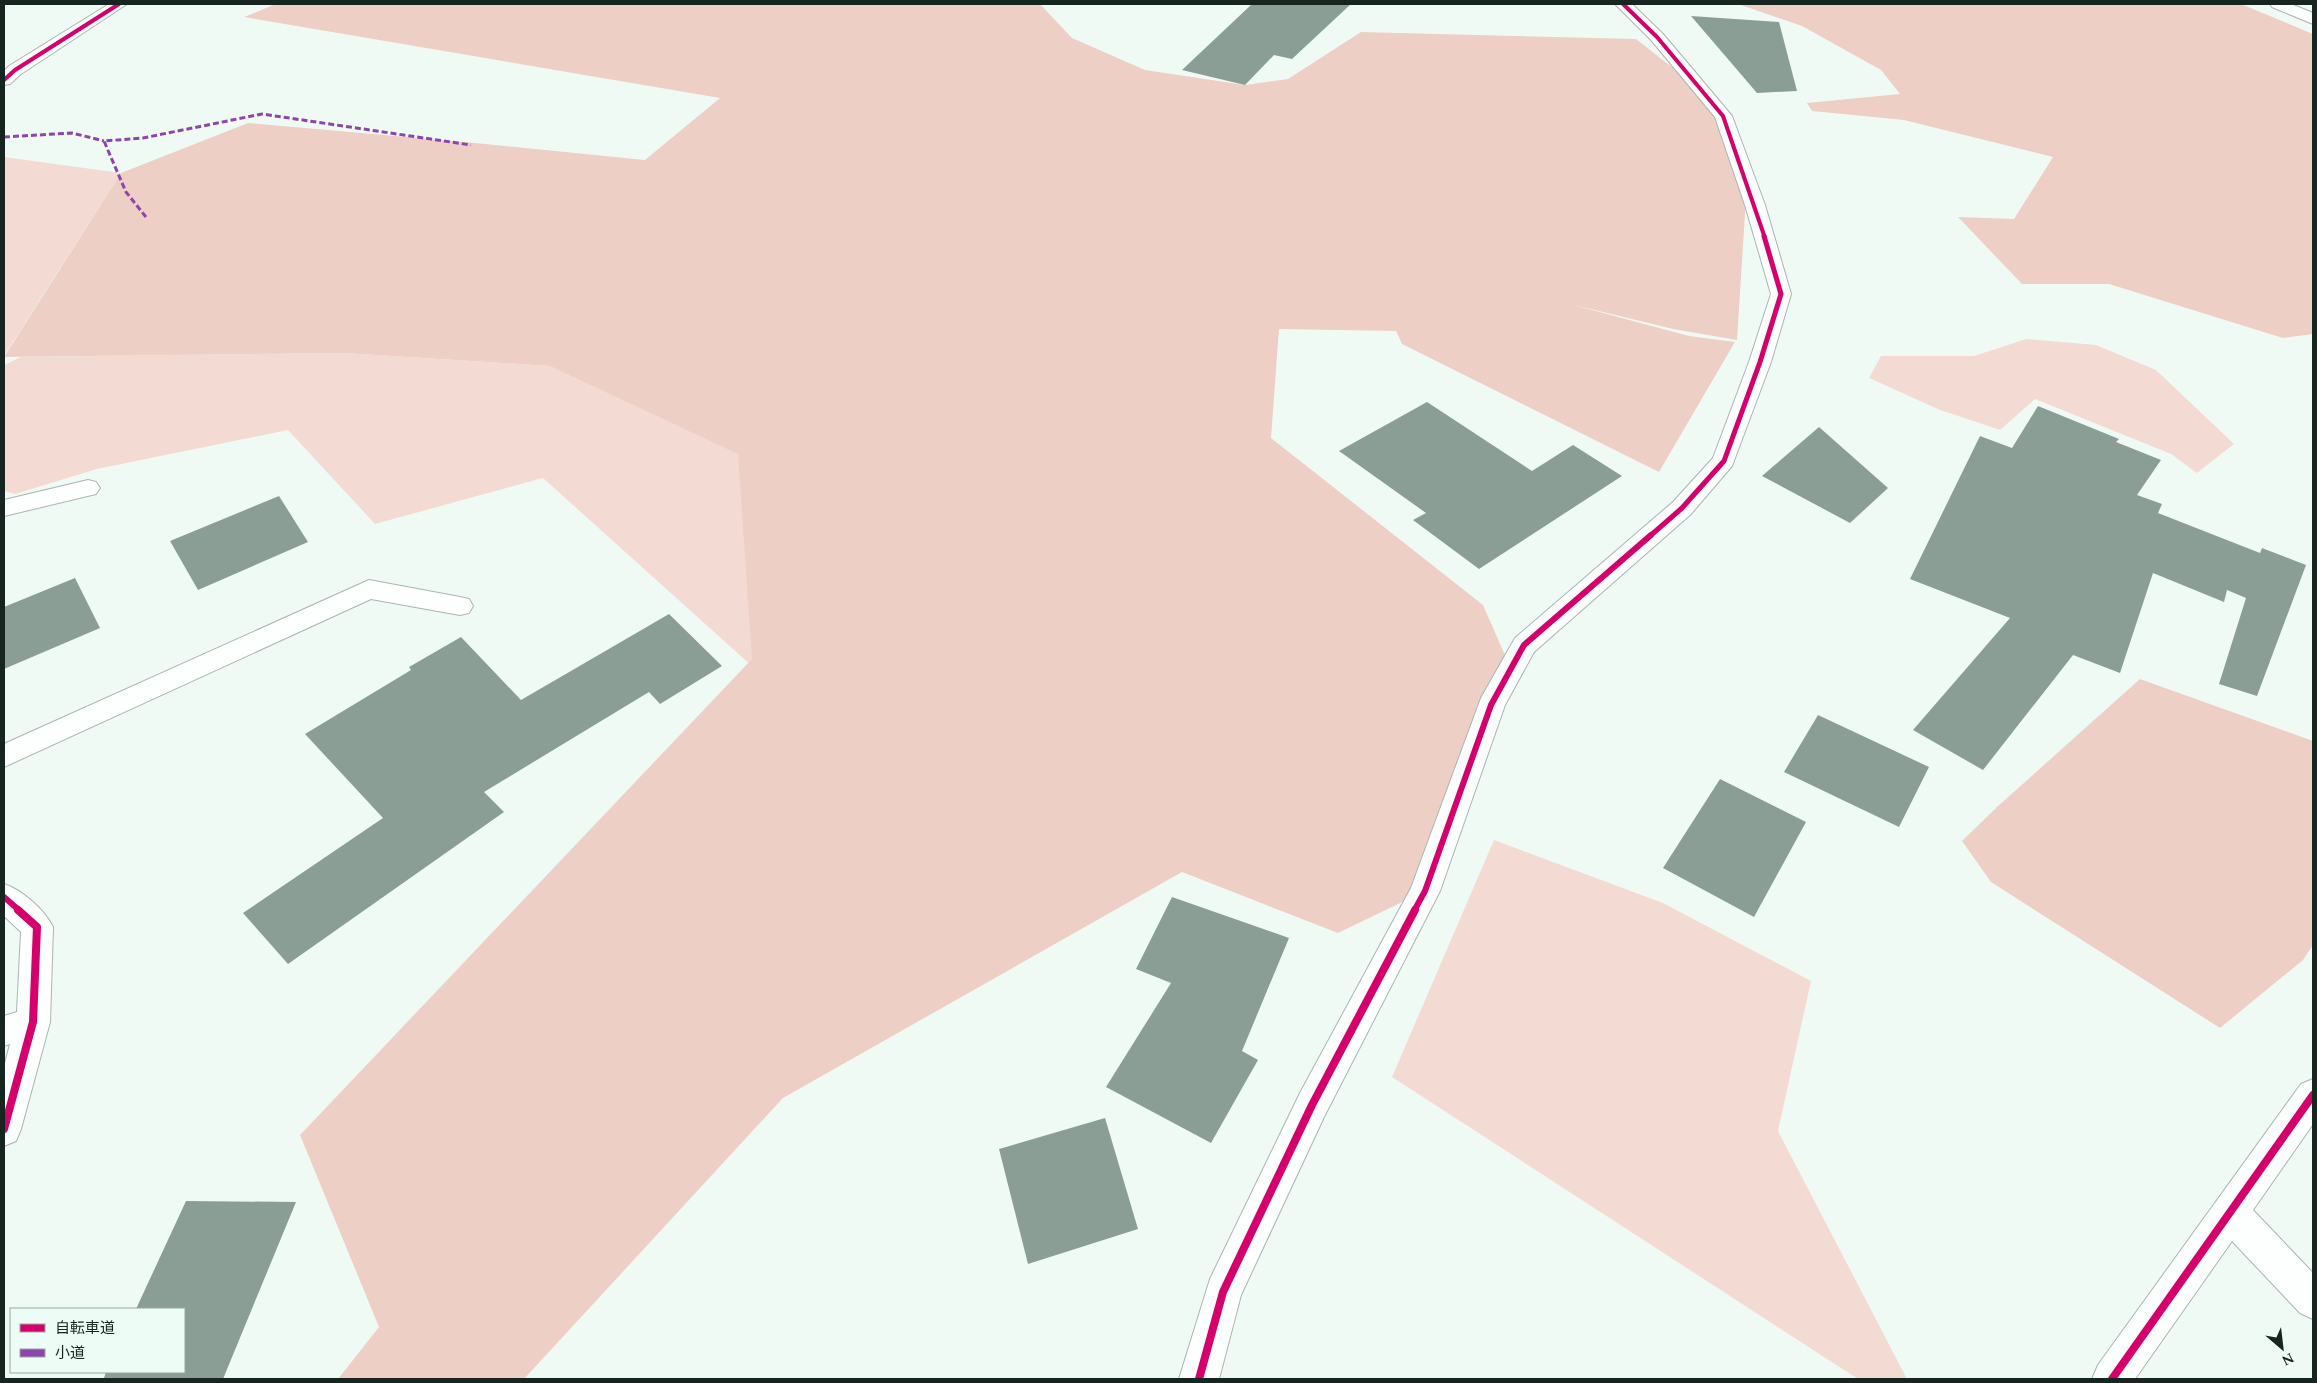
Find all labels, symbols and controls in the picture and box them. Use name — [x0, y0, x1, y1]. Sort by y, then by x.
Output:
legend — [10, 1308, 185, 1373]
text: 自転車道 — [55, 1317, 115, 1340]
north arrow — [2257, 1323, 2307, 1373]
text: 小道 — [55, 1342, 85, 1365]
text: N — [2278, 1347, 2298, 1371]

